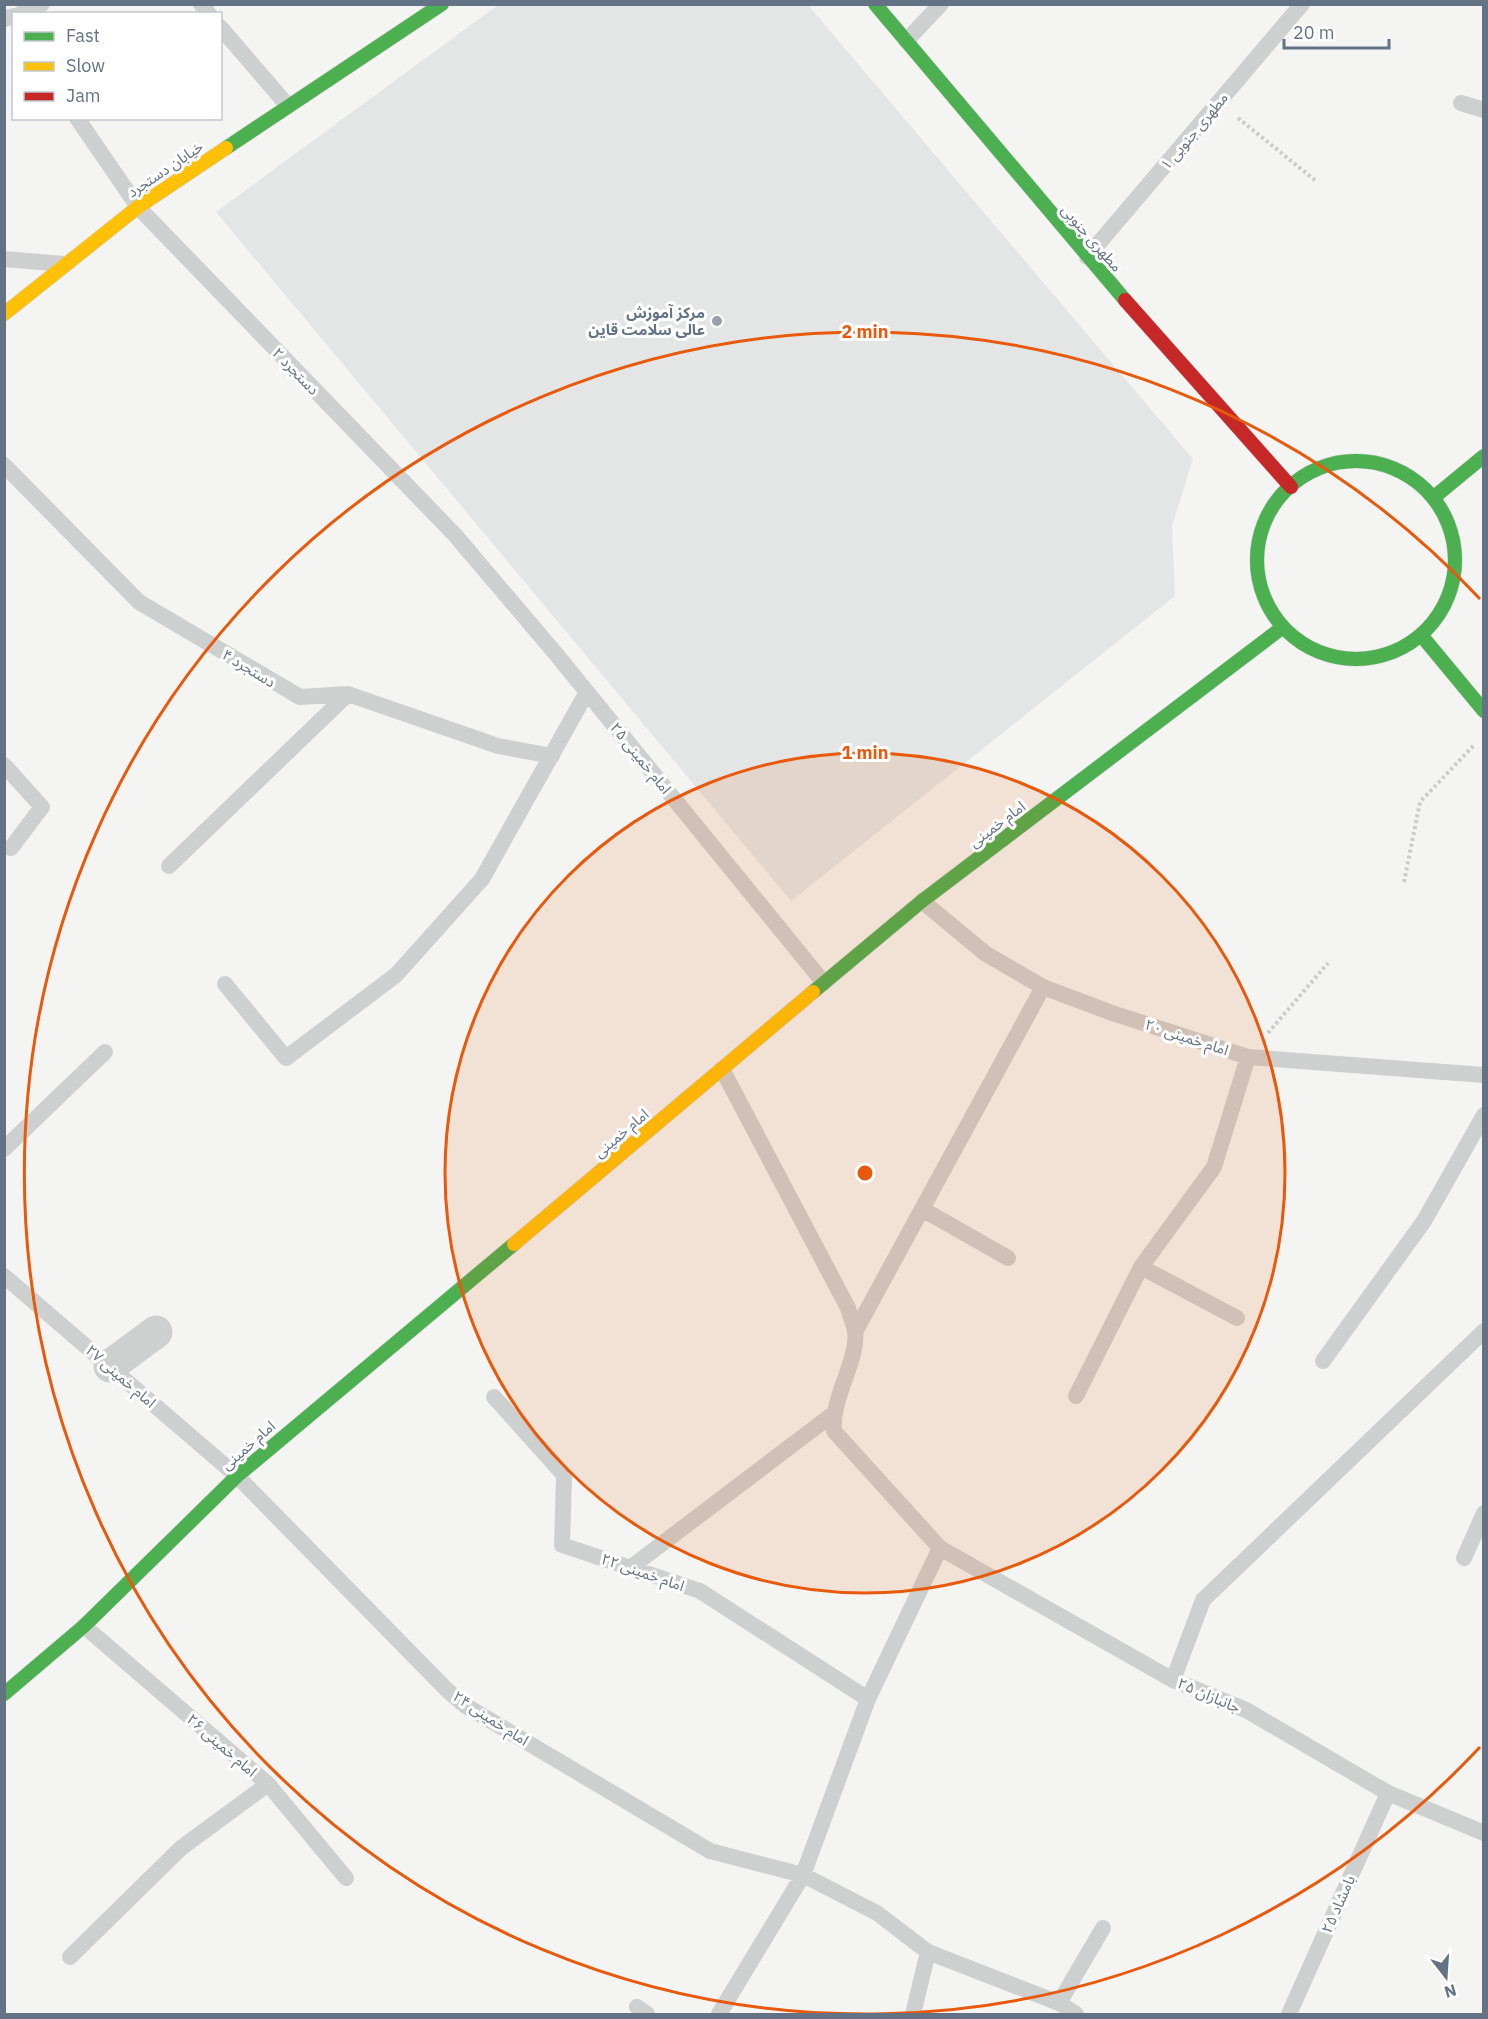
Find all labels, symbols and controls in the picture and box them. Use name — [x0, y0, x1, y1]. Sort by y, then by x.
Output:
legend — [12, 12, 222, 120]
scale bar — [1284, 12, 1389, 50]
text: 20 m — [1293, 21, 1335, 44]
text: Fast — [66, 24, 100, 47]
text: Slow — [66, 54, 105, 77]
text: Jam — [66, 84, 101, 107]
street label: مطهری جنوبی ۱ — [1156, 88, 1232, 174]
street label: خیابان دستجرد — [123, 137, 207, 201]
street label: مطهری جنوبی — [1058, 200, 1126, 276]
place label: مرکز آموزش عالی سلامت قاین — [588, 303, 705, 339]
marker: مرکز آموزش عالی سلامت قاین — [710, 314, 724, 328]
text: 2 min — [841, 320, 889, 343]
street label: دستجرد ۲ — [269, 343, 323, 399]
street label: دستجرد ۴ — [219, 645, 279, 691]
street label: امام خمینی ۲۵ — [605, 718, 676, 799]
text: 1 min — [841, 741, 889, 764]
street label: امام خمینی — [965, 797, 1030, 853]
street label: امام خمینی ۲۰ — [1142, 1015, 1231, 1061]
street label: امام خمینی — [590, 1105, 654, 1163]
centre of rings — [855, 1163, 875, 1183]
street label: امام خمینی ۲۷ — [81, 1340, 160, 1413]
street label: امام خمینی — [217, 1416, 280, 1475]
street label: امام خمینی ۲۲ — [598, 1549, 687, 1597]
street label: جانبازان ۲۵ — [1175, 1673, 1243, 1717]
street label: امام خمینی ۲۴ — [448, 1686, 532, 1751]
street label: امام خمینی ۲۶ — [182, 1709, 261, 1782]
street label: بامشاد ۲۵ — [1317, 1872, 1359, 1936]
north arrow — [1416, 1947, 1476, 2007]
text: N — [1442, 1980, 1459, 2003]

